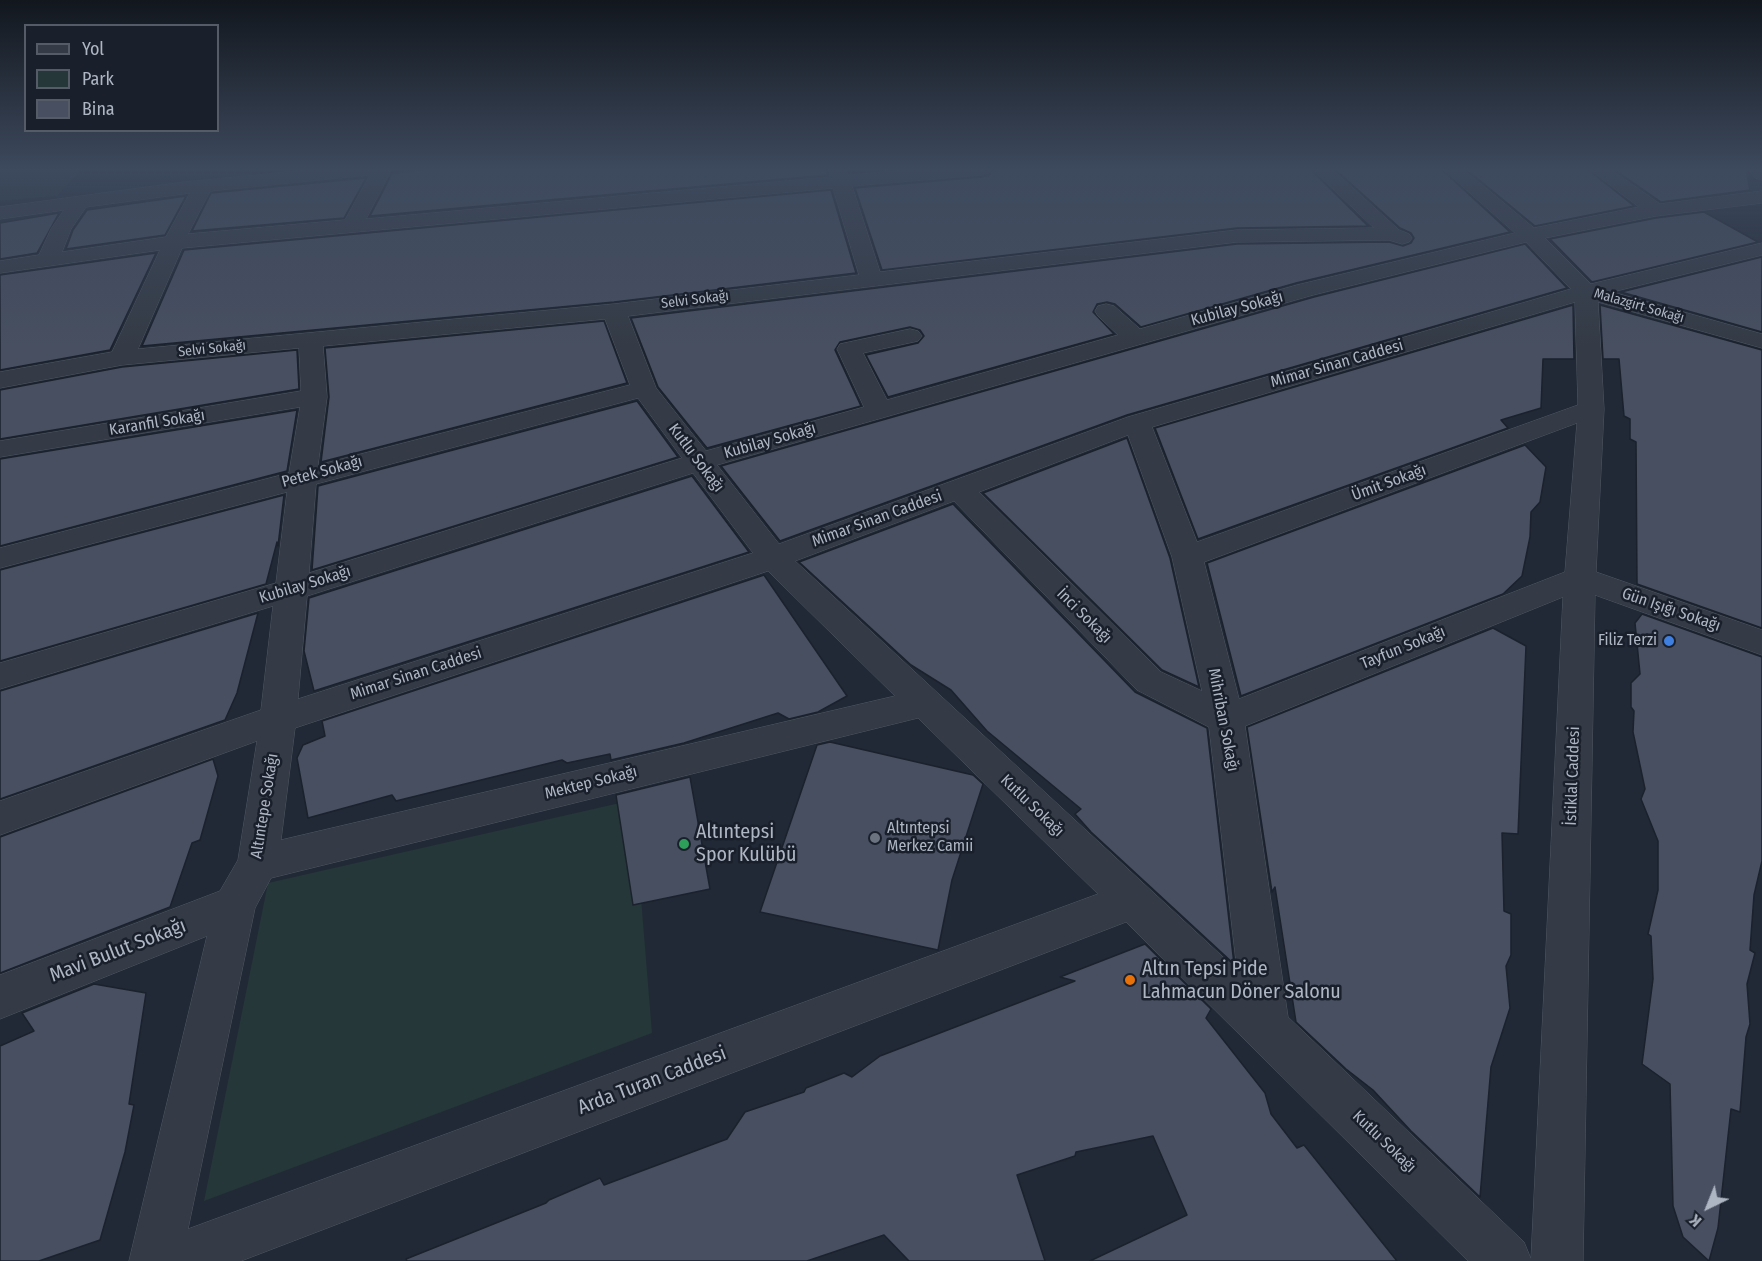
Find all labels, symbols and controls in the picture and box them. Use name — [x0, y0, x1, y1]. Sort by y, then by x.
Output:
legend — [24, 24, 219, 132]
text: Yol — [82, 38, 104, 60]
text: Park — [82, 68, 114, 90]
text: Bina — [82, 98, 115, 120]
street label: Malazgirt Sokağı — [1592, 285, 1686, 327]
street label: Kubilay Sokağı — [1189, 287, 1285, 331]
street label: Selvi Sokağı — [660, 288, 730, 312]
street label: Mimar Sinan Caddesi — [1268, 336, 1406, 392]
street label: Selvi Sokağı — [177, 337, 247, 361]
street label: Karanfil Sokağı — [108, 406, 206, 440]
street label: Kubilay Sokağı — [722, 419, 818, 463]
street label: Kutlu Sokağı — [664, 420, 728, 496]
street label: Petek Sokağı — [280, 452, 364, 492]
street label: Ümit Sokağı — [1349, 461, 1429, 505]
street label: Mimar Sinan Caddesi — [809, 487, 945, 551]
street label: Kubilay Sokağı — [257, 562, 353, 608]
street label: İnci Sokağı — [1052, 584, 1116, 648]
street label: Gün Işığı Sokağı — [1619, 584, 1723, 636]
street label: Tayfun Sokağı — [1358, 622, 1448, 674]
place label: Filiz Terzi — [1598, 631, 1657, 651]
marker: Filiz Terzi — [1662, 634, 1676, 648]
street label: Mimar Sinan Caddesi — [348, 644, 484, 704]
street label: Mihriban Sokağı — [1204, 667, 1242, 773]
street label: İstiklal Caddesi — [1562, 726, 1584, 826]
street label: Altıntepe Sokağı — [247, 752, 283, 860]
street label: Mektep Sokağı — [543, 762, 639, 804]
street label: Kutlu Sokağı — [996, 771, 1068, 841]
place label: Altıntepsi Merkez Camii — [887, 819, 973, 857]
place label: Altıntepsi Spor Kulübü — [696, 820, 796, 867]
marker: Altıntepsi Merkez Camii — [868, 831, 882, 845]
marker: Altıntepsi Spor Kulübü — [677, 837, 691, 851]
street label: Mavi Bulut Sokağı — [46, 914, 190, 988]
place label: Altın Tepsi Pide Lahmacun Döner Salonu — [1142, 957, 1341, 1004]
marker: Altın Tepsi Pide Lahmacun Döner Salonu — [1123, 973, 1137, 987]
street label: Arda Turan Caddesi — [574, 1042, 730, 1120]
street label: Kutlu Sokağı — [1348, 1107, 1420, 1177]
north arrow — [1678, 1177, 1738, 1237]
text: K — [1686, 1210, 1705, 1231]

